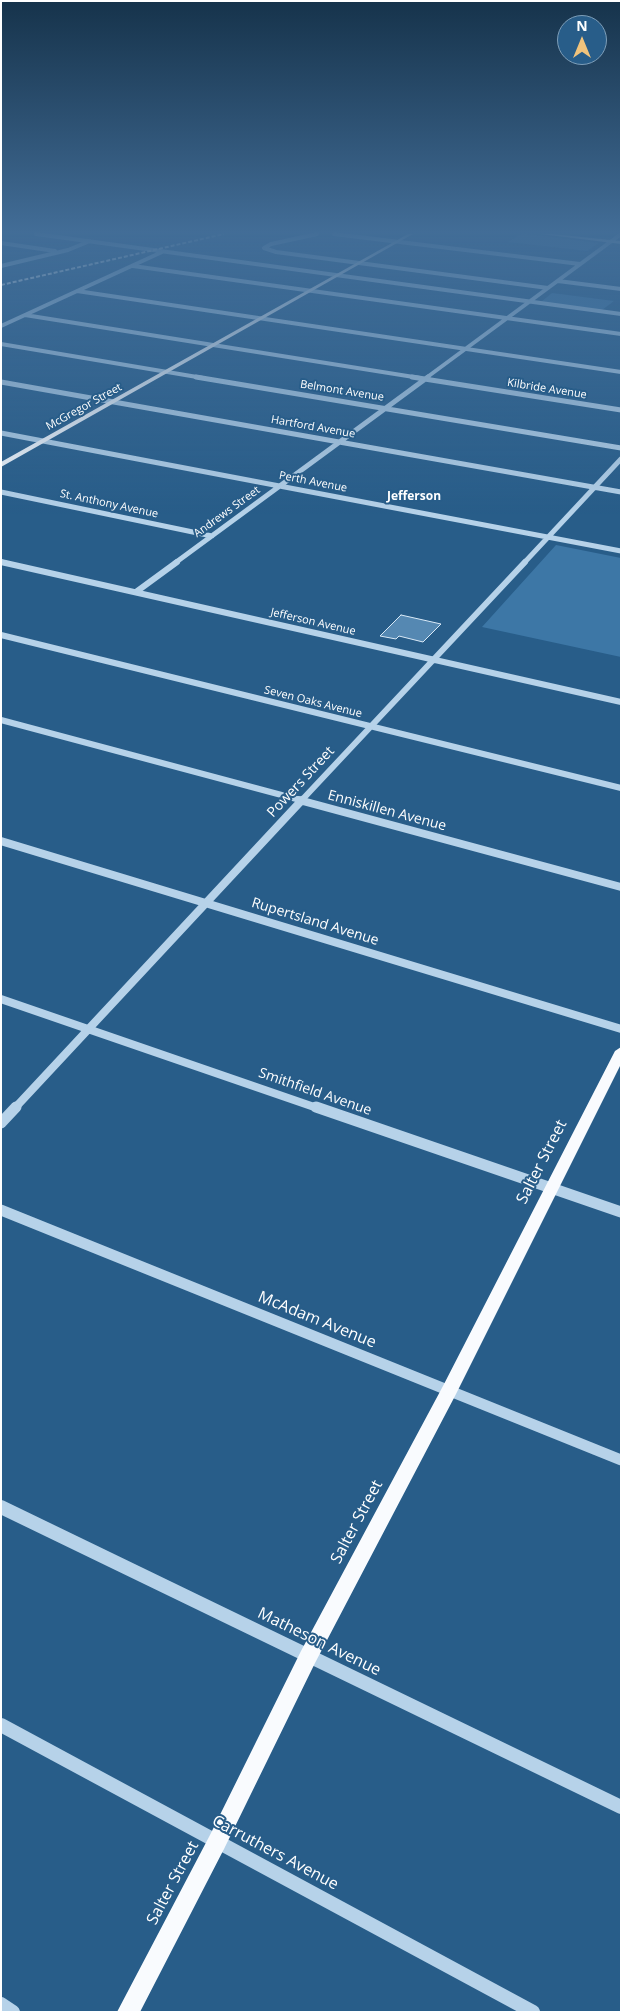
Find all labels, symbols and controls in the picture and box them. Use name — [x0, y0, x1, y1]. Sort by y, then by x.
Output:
north arrow — [557, 15, 607, 65]
text: N — [576, 16, 588, 35]
street label: Kilbride Avenue — [506, 376, 588, 402]
street label: Belmont Avenue — [299, 378, 385, 404]
street label: McGregor Street — [44, 381, 124, 433]
street label: Hartford Avenue — [270, 413, 356, 441]
street label: Perth Avenue — [278, 469, 348, 495]
street label: Andrews Street — [191, 484, 263, 540]
street label: St. Anthony Avenue — [59, 487, 159, 521]
district label: Jefferson — [387, 490, 441, 504]
street label: Jefferson Avenue — [269, 606, 357, 638]
street label: Seven Oaks Avenue — [263, 683, 363, 721]
street label: Powers Street — [264, 743, 338, 821]
street label: Enniskillen Avenue — [326, 787, 448, 835]
street label: Rupertsland Avenue — [249, 895, 381, 949]
street label: Smithfield Avenue — [256, 1065, 374, 1119]
street label: Salter Street — [513, 1117, 571, 1207]
street label: McAdam Avenue — [255, 1288, 379, 1352]
street label: Salter Street — [327, 1477, 387, 1567]
street label: Matheson Avenue — [254, 1604, 384, 1680]
street label: Carruthers Avenue — [209, 1812, 341, 1894]
street label: Salter Street — [143, 1838, 203, 1928]

